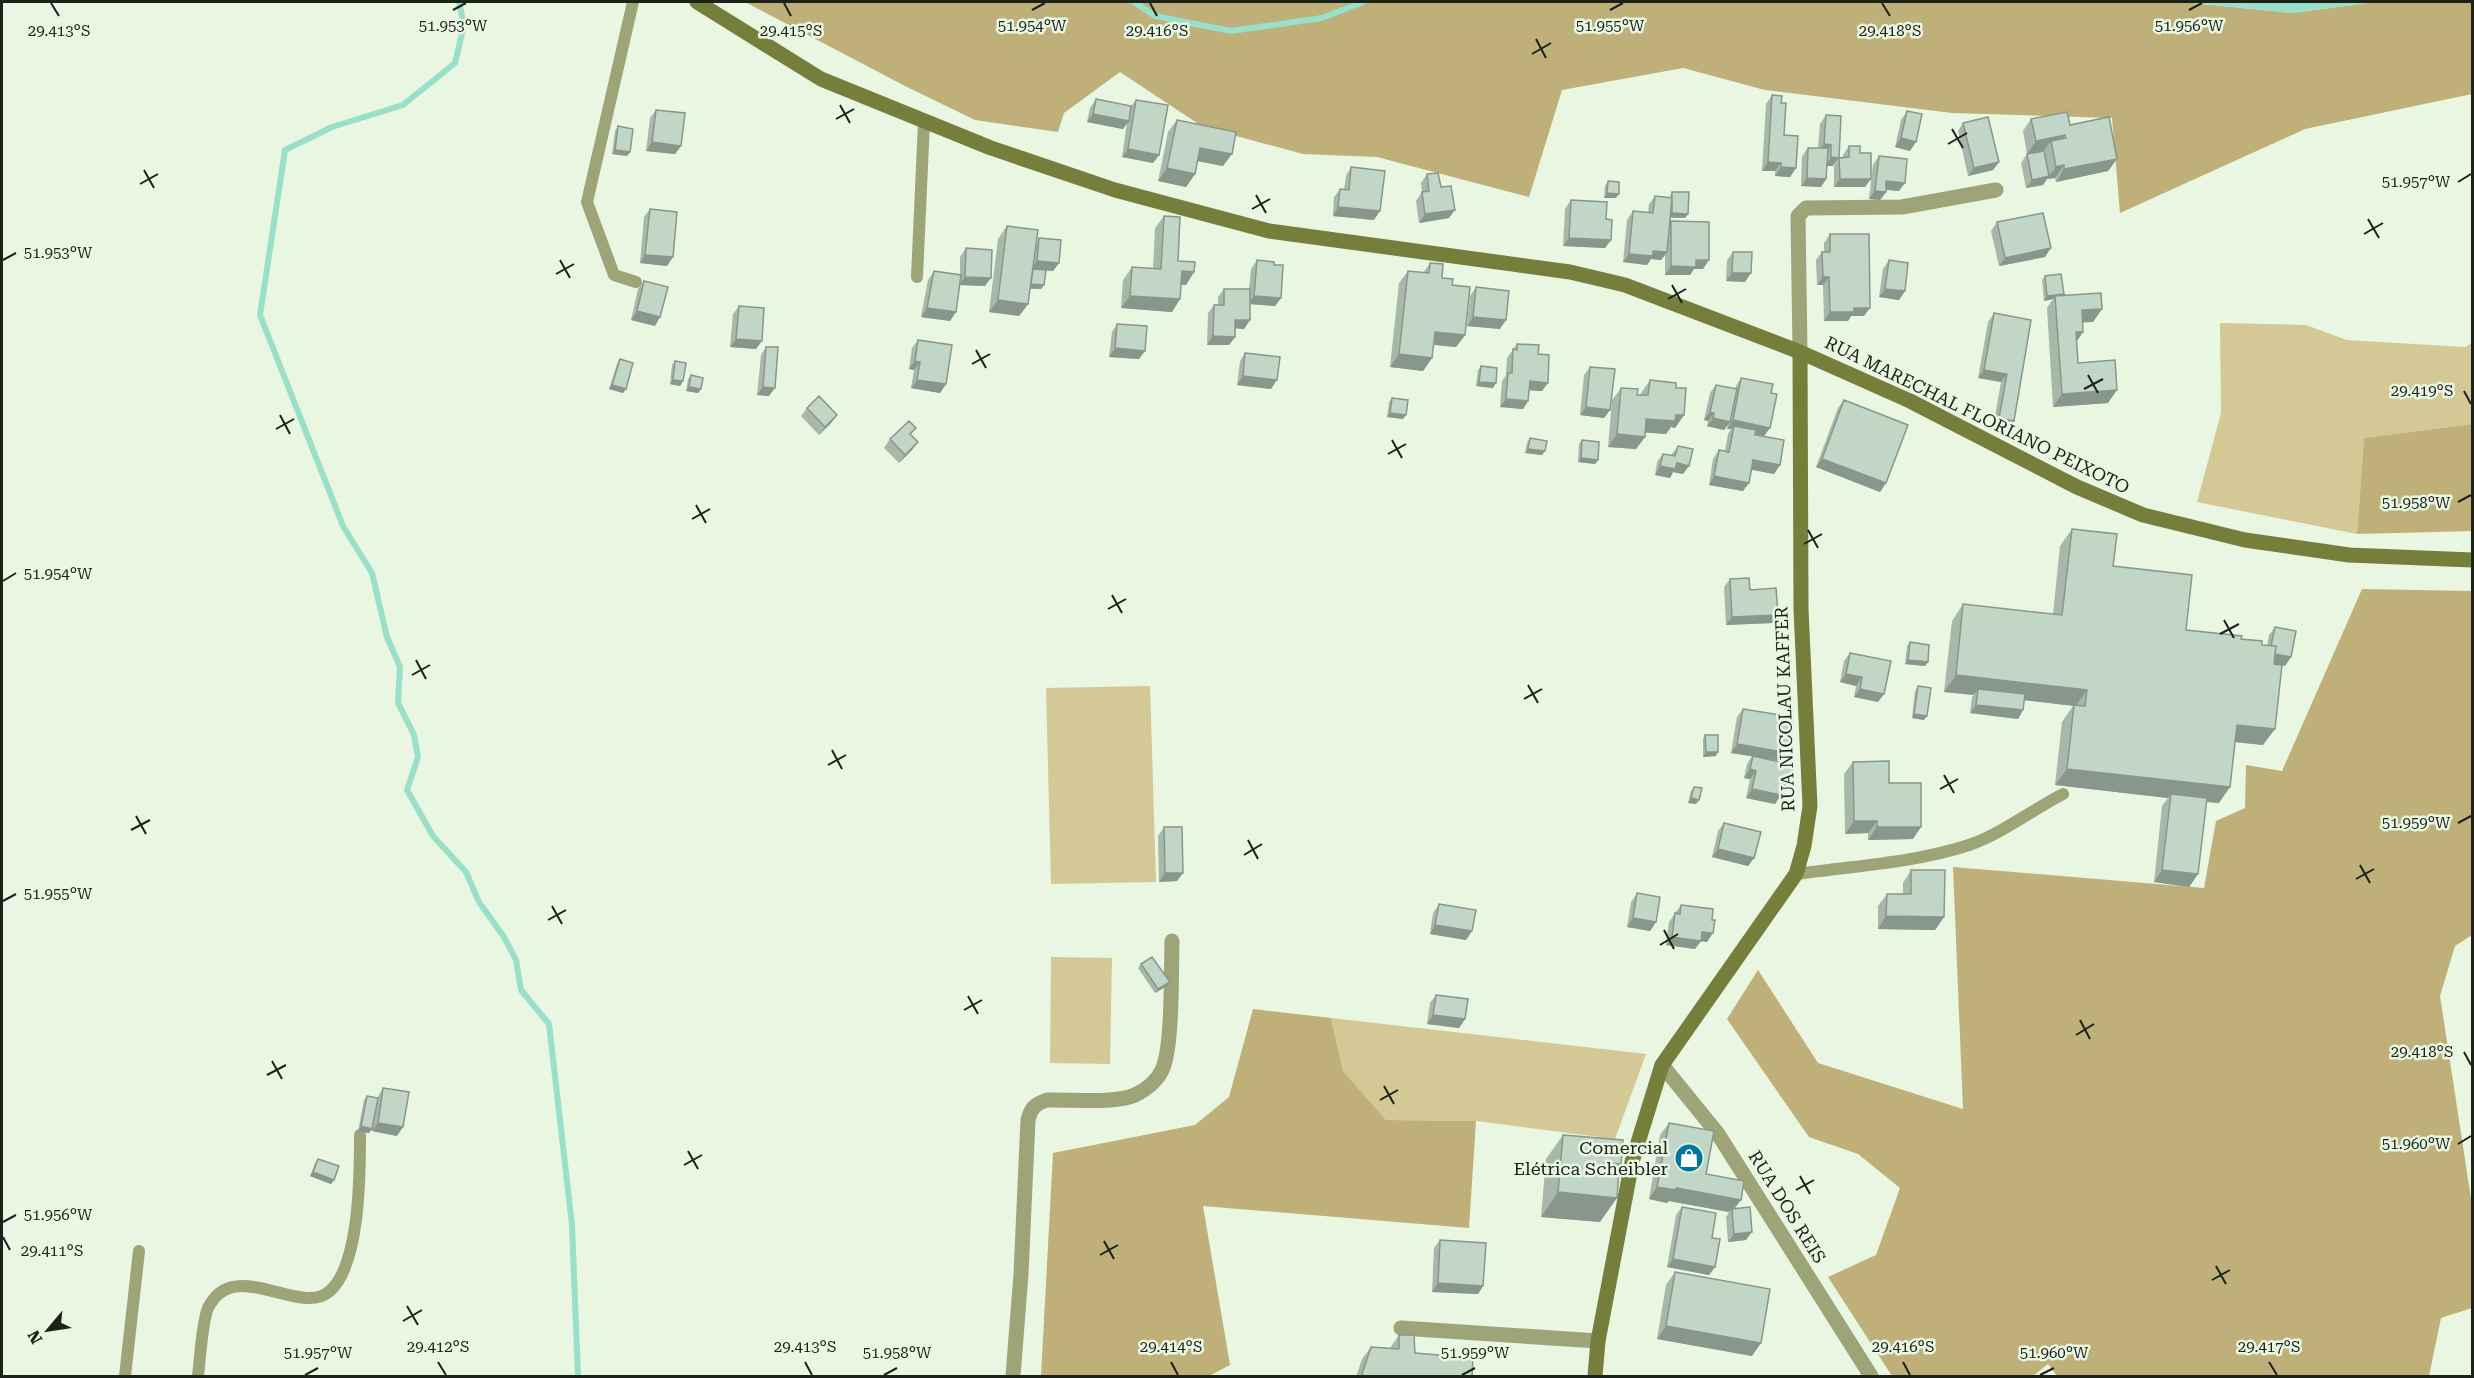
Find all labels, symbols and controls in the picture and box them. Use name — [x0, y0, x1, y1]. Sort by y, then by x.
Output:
text: 51.953°W — [419, 17, 488, 35]
text: 51.954°W — [998, 17, 1067, 35]
text: 51.955°W — [1576, 17, 1645, 35]
text: 51.956°W — [2155, 17, 2224, 35]
text: 29.413°S — [28, 22, 90, 40]
text: 29.415°S — [760, 22, 822, 40]
text: 29.416°S — [1126, 22, 1188, 40]
text: 29.418°S — [1859, 22, 1921, 40]
text: 51.957°W — [2382, 173, 2451, 191]
text: 51.953°W — [24, 244, 93, 262]
street label: RUA MARECHAL FLORIANO PEIXOTO — [1821, 331, 2133, 498]
text: 29.419°S — [2391, 382, 2453, 400]
text: 51.958°W — [2382, 494, 2451, 512]
text: 51.954°W — [24, 565, 93, 583]
street label: RUA NICOLAU KAFFER — [1770, 606, 1799, 812]
text: 51.959°W — [2382, 814, 2451, 832]
text: 51.955°W — [24, 885, 93, 903]
text: 29.418°S — [2391, 1043, 2453, 1061]
text: 51.960°W — [2382, 1135, 2451, 1153]
place label: Comercial Elétrica Scheibler — [1514, 1137, 1668, 1179]
shop icon: Comercial Elétrica Scheibler — [1673, 1142, 1705, 1174]
street label: RUA DOS REIS — [1744, 1146, 1831, 1267]
text: 51.956°W — [24, 1206, 93, 1224]
text: 29.411°S — [21, 1242, 83, 1260]
north arrow — [18, 1300, 78, 1360]
text: N — [24, 1327, 47, 1347]
text: 29.412°S — [407, 1338, 469, 1356]
text: 29.413°S — [774, 1338, 836, 1356]
text: 29.414°S — [1140, 1338, 1202, 1356]
text: 29.416°S — [1872, 1338, 1934, 1356]
text: 29.417°S — [2238, 1338, 2300, 1356]
text: 51.957°W — [284, 1344, 353, 1362]
text: 51.958°W — [863, 1344, 932, 1362]
text: 51.959°W — [1441, 1344, 1510, 1362]
text: 51.960°W — [2020, 1344, 2089, 1362]

